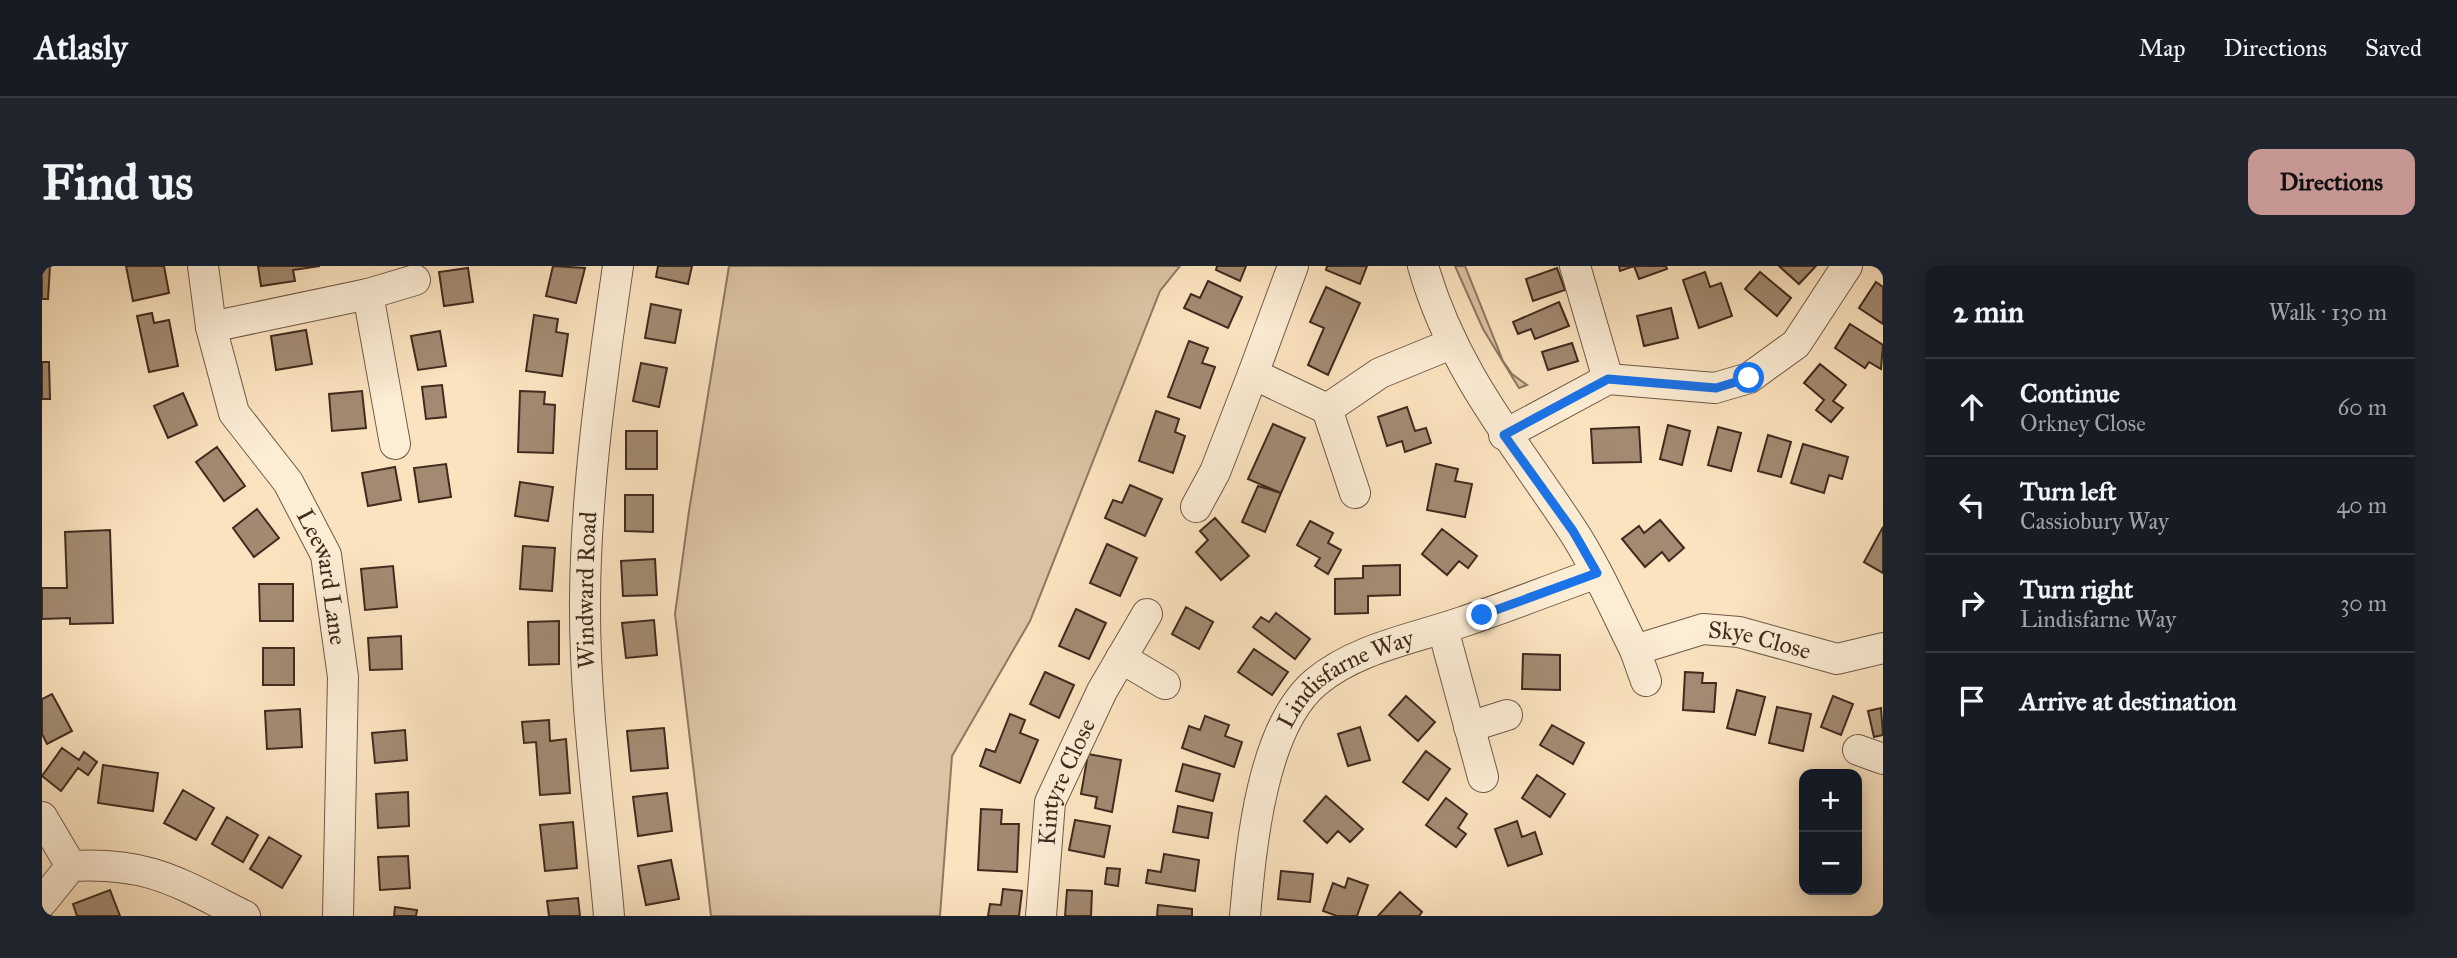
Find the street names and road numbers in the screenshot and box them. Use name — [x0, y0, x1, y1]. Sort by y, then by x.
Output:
street label: Leeward Lane — [290, 504, 353, 647]
street label: Windward Road — [570, 510, 604, 669]
street label: Skye Close — [1707, 614, 1814, 666]
street label: Lindisfarne Way — [1270, 623, 1418, 733]
street label: Kintyre Close — [1032, 714, 1102, 846]

